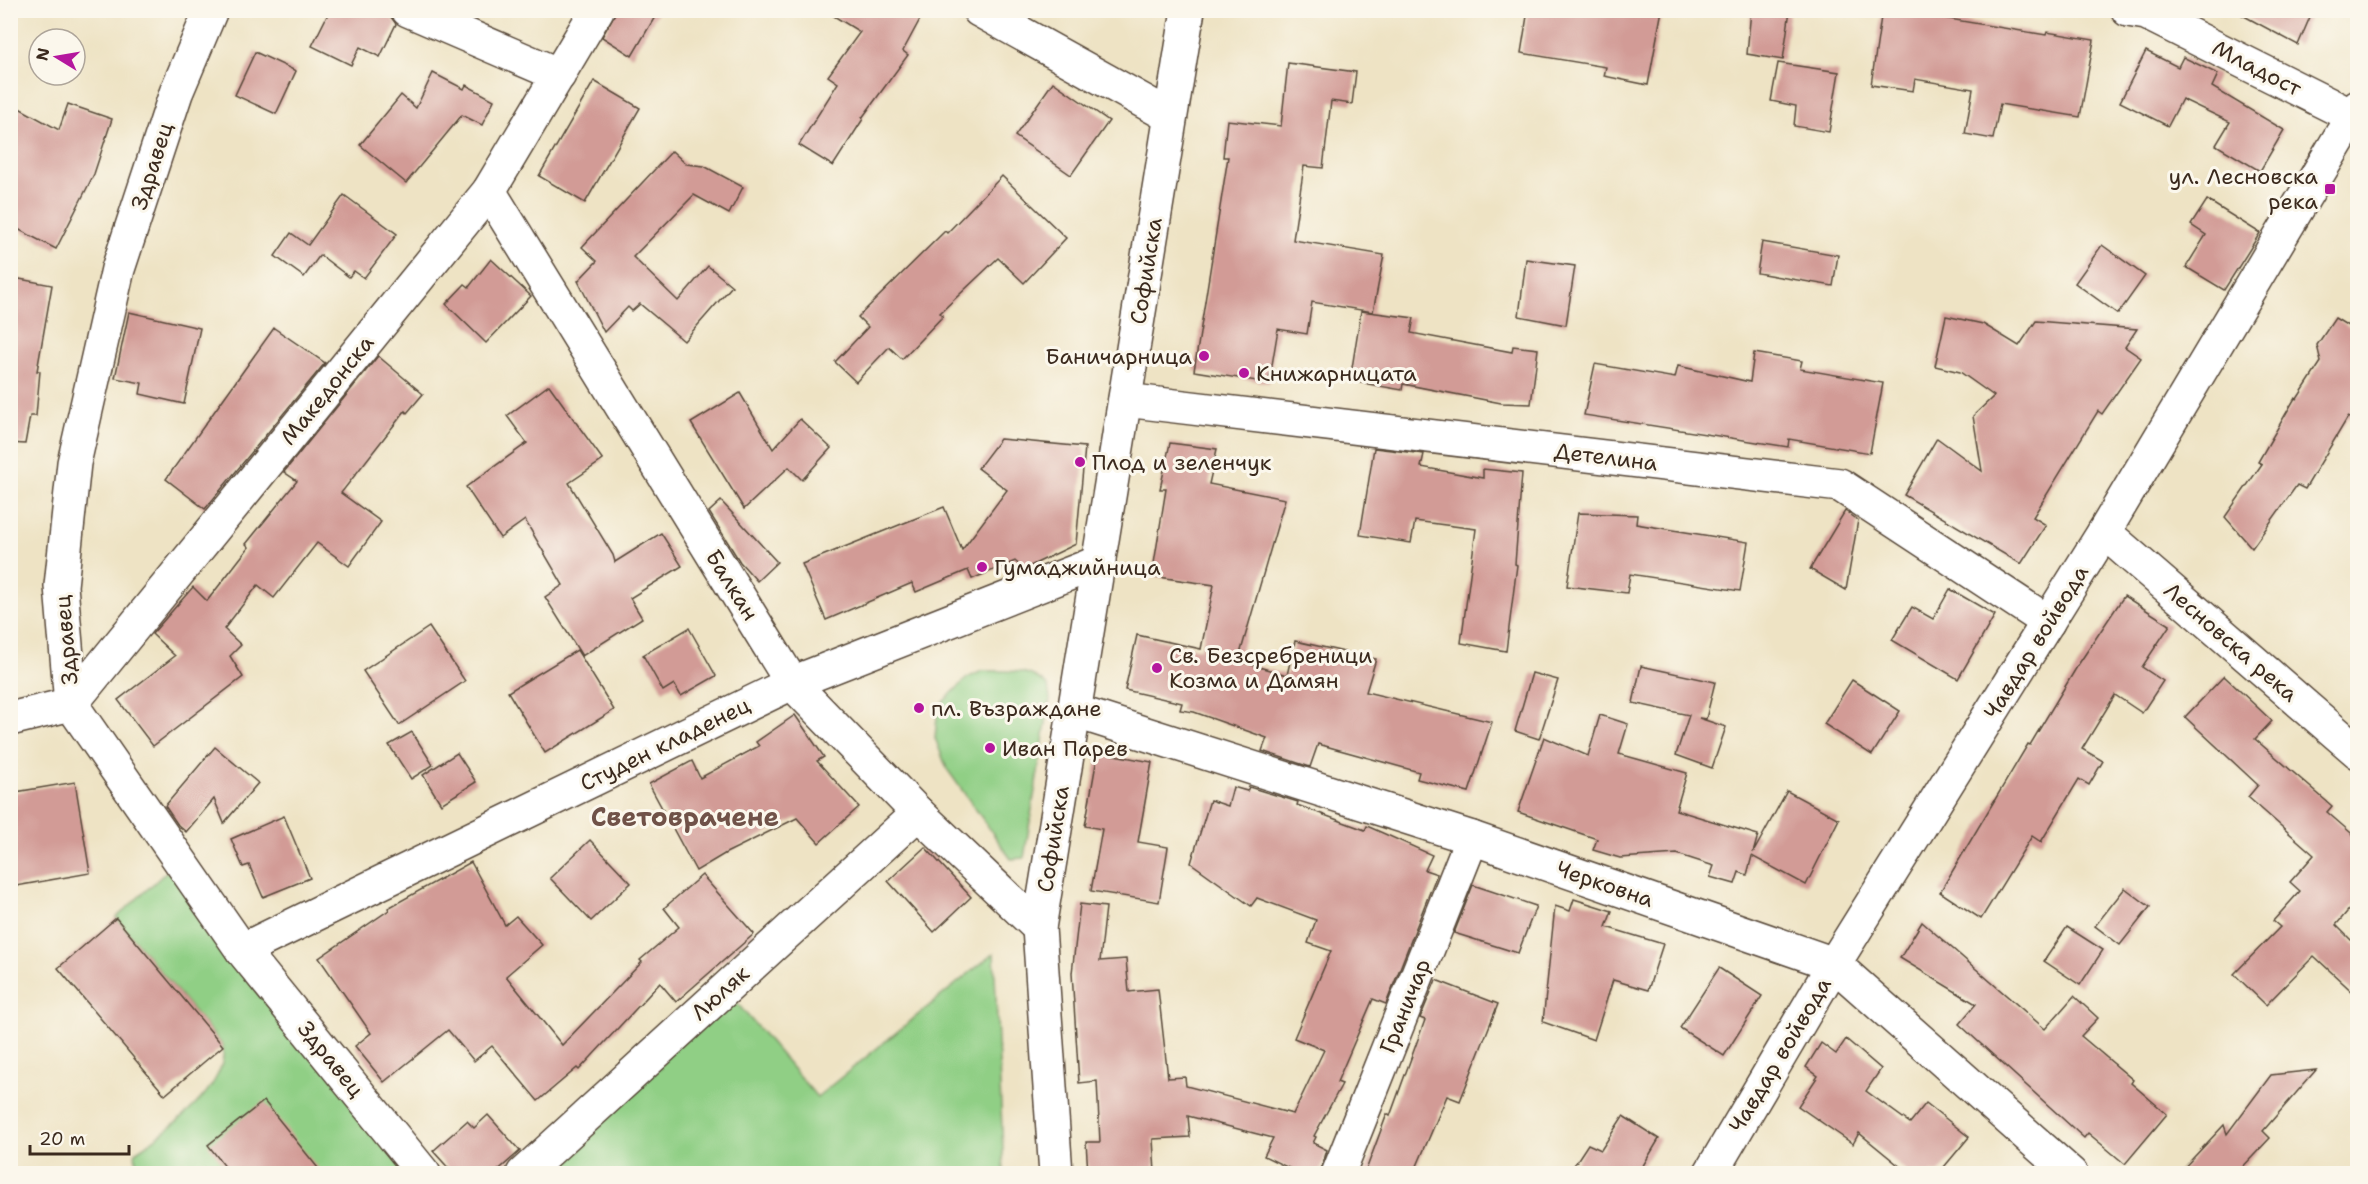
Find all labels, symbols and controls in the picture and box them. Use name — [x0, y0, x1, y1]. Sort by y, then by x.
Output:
north arrow — [27, 27, 87, 87]
street label: Младост — [2207, 33, 2307, 103]
text: N — [31, 46, 54, 62]
street label: Здравец — [124, 118, 180, 213]
place label: ул. Лесновска река — [2169, 162, 2318, 216]
marker: ул. Лесновска река — [2323, 182, 2337, 196]
street label: Софийска — [1123, 215, 1169, 326]
street label: Македонска — [274, 329, 380, 451]
place label: Баничарница — [1045, 342, 1192, 371]
marker: Баничарница — [1197, 349, 1211, 363]
place label: Книжарницата — [1256, 359, 1417, 388]
marker: Книжарницата — [1237, 366, 1251, 380]
street label: Детелина — [1553, 436, 1660, 478]
place label: Плод и зеленчук — [1092, 448, 1272, 477]
marker: Плод и зеленчук — [1073, 455, 1087, 469]
street label: Балкан — [699, 544, 765, 626]
place label: Гумаджийница — [994, 553, 1161, 582]
street label: Чавдар войвода — [1977, 559, 2095, 724]
marker: Гумаджийница — [975, 560, 989, 574]
street label: Лесновска река — [2158, 576, 2304, 708]
street label: Здравец — [48, 593, 84, 686]
place label: Св. Безсребреници Козма и Дамян — [1169, 641, 1373, 695]
marker: Св. Безсребреници Козма и Дамян — [1150, 661, 1164, 675]
street label: Студен кладенец — [575, 690, 755, 798]
place label: пл. Възраждане — [931, 694, 1102, 723]
marker: пл. Възраждане — [912, 701, 926, 715]
place label: Иван Парев — [1002, 734, 1128, 763]
marker: Иван Парев — [983, 741, 997, 755]
street label: Софийска — [1030, 783, 1076, 894]
district label: Световрачене — [591, 799, 779, 834]
street label: Черковна — [1553, 854, 1658, 914]
street label: Граничар — [1373, 954, 1437, 1058]
street label: Люляк — [685, 959, 756, 1027]
street label: Чавдар войвода — [1722, 972, 1838, 1138]
street label: Здравец — [291, 1015, 371, 1103]
scale bar — [30, 1118, 129, 1156]
text: 20 m — [39, 1127, 85, 1151]

